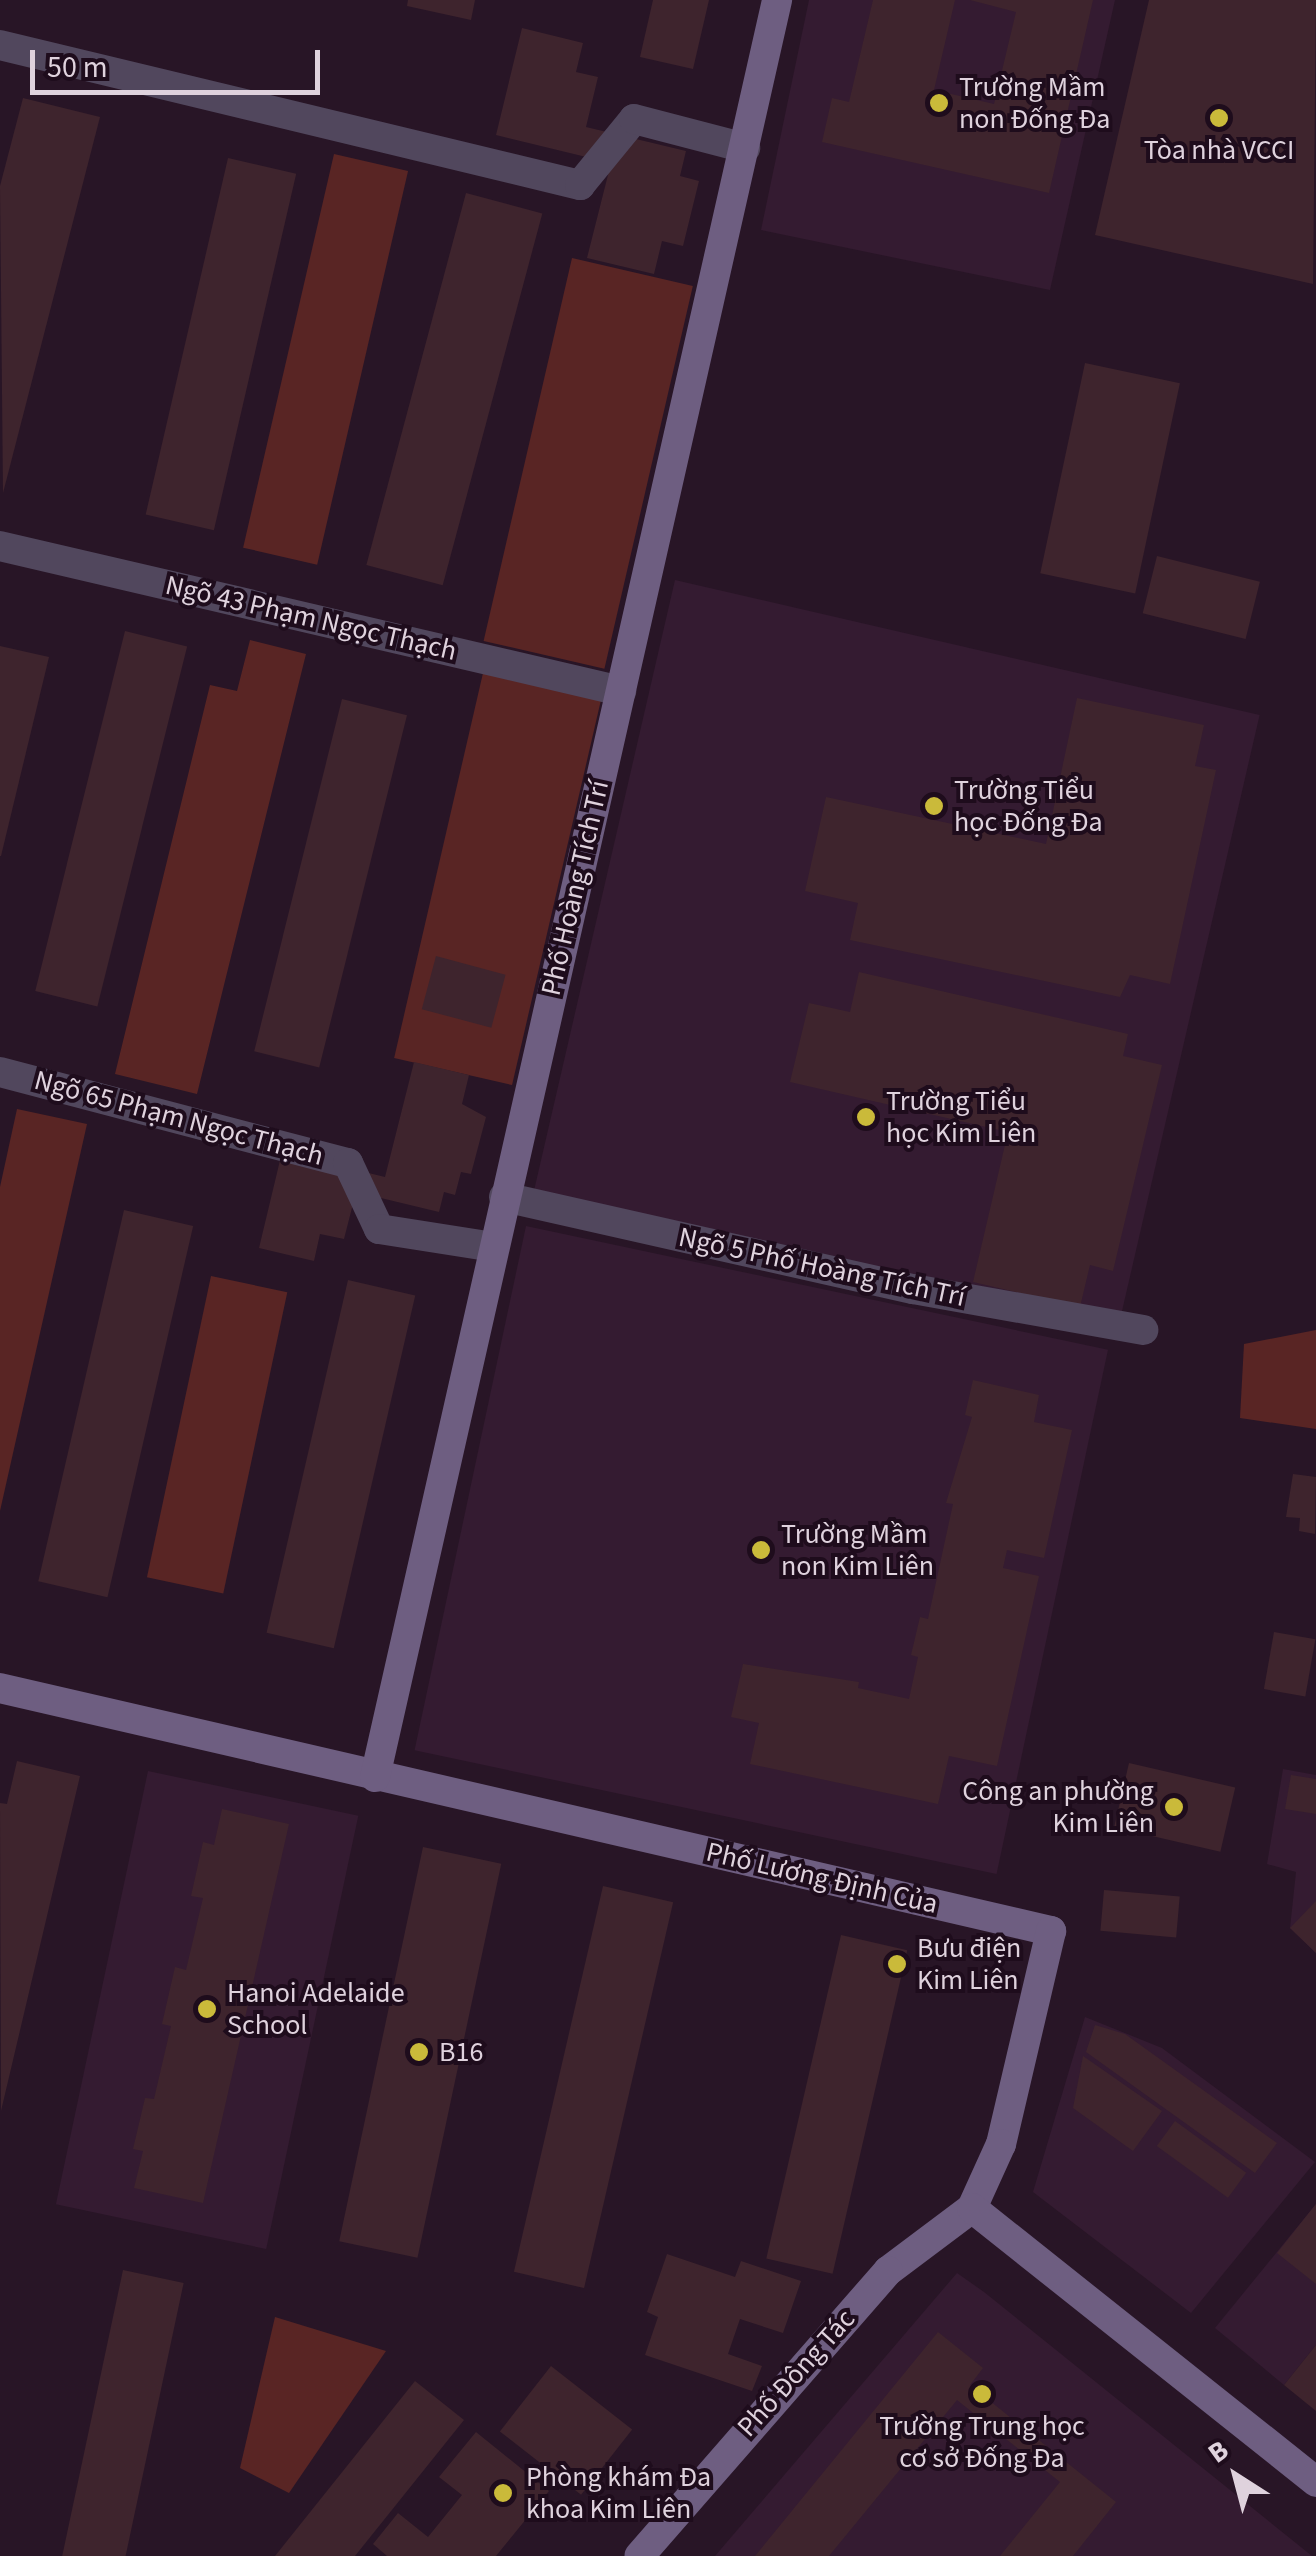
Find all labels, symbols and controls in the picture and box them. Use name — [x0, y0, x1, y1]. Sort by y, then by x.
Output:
scale bar — [35, 30, 325, 92]
text: 50 m — [47, 46, 108, 89]
place label: Trường Mầm non Đống Đa — [959, 70, 1110, 136]
marker: Trường Mầm non Đống Đa — [928, 92, 950, 114]
marker: Tòa nhà VCCI — [1208, 107, 1230, 129]
place label: Tòa nhà VCCI — [1144, 133, 1294, 167]
street label: Ngõ 43 Phạm Ngọc Thạch — [162, 568, 460, 668]
place label: Trường Tiểu học Đống Đa — [954, 773, 1103, 839]
street label: Phố Hoàng Tích Trí — [534, 777, 616, 999]
marker: Trường Tiểu học Đống Đa — [923, 795, 945, 817]
street label: Ngõ 65 Phạm Ngọc Thạch — [31, 1063, 327, 1173]
place label: Trường Tiểu học Kim Liên — [886, 1084, 1036, 1150]
marker: Trường Tiểu học Kim Liên — [855, 1106, 877, 1128]
street label: Ngõ 5 Phố Hoàng Tích Trí — [676, 1220, 968, 1314]
place label: Trường Mầm non Kim Liên — [781, 1517, 934, 1583]
marker: Trường Mầm non Kim Liên — [750, 1539, 772, 1561]
place label: Công an phường Kim Liên — [962, 1774, 1154, 1840]
marker: Công an phường Kim Liên — [1163, 1796, 1185, 1818]
street label: Phố Lương Định Của — [703, 1835, 941, 1921]
place label: Bưu điện Kim Liên — [917, 1931, 1021, 1997]
marker: Bưu điện Kim Liên — [886, 1953, 908, 1975]
place label: Hanoi Adelaide School — [227, 1976, 405, 2042]
marker: Hanoi Adelaide School — [196, 1998, 218, 2020]
place label: B16 — [439, 2035, 483, 2069]
marker: B16 — [408, 2041, 430, 2063]
street label: Phố Đông Tác — [730, 2302, 862, 2444]
marker: Trường Trung học cơ sở Đống Đa — [971, 2383, 993, 2405]
place label: Trường Trung học cơ sở Đống Đa — [879, 2409, 1085, 2475]
north arrow — [1186, 2426, 1286, 2526]
text: B — [1200, 2431, 1237, 2473]
place label: Phòng khám Đa khoa Kim Liên — [526, 2460, 711, 2526]
marker: Phòng khám Đa khoa Kim Liên — [490, 2480, 516, 2506]

